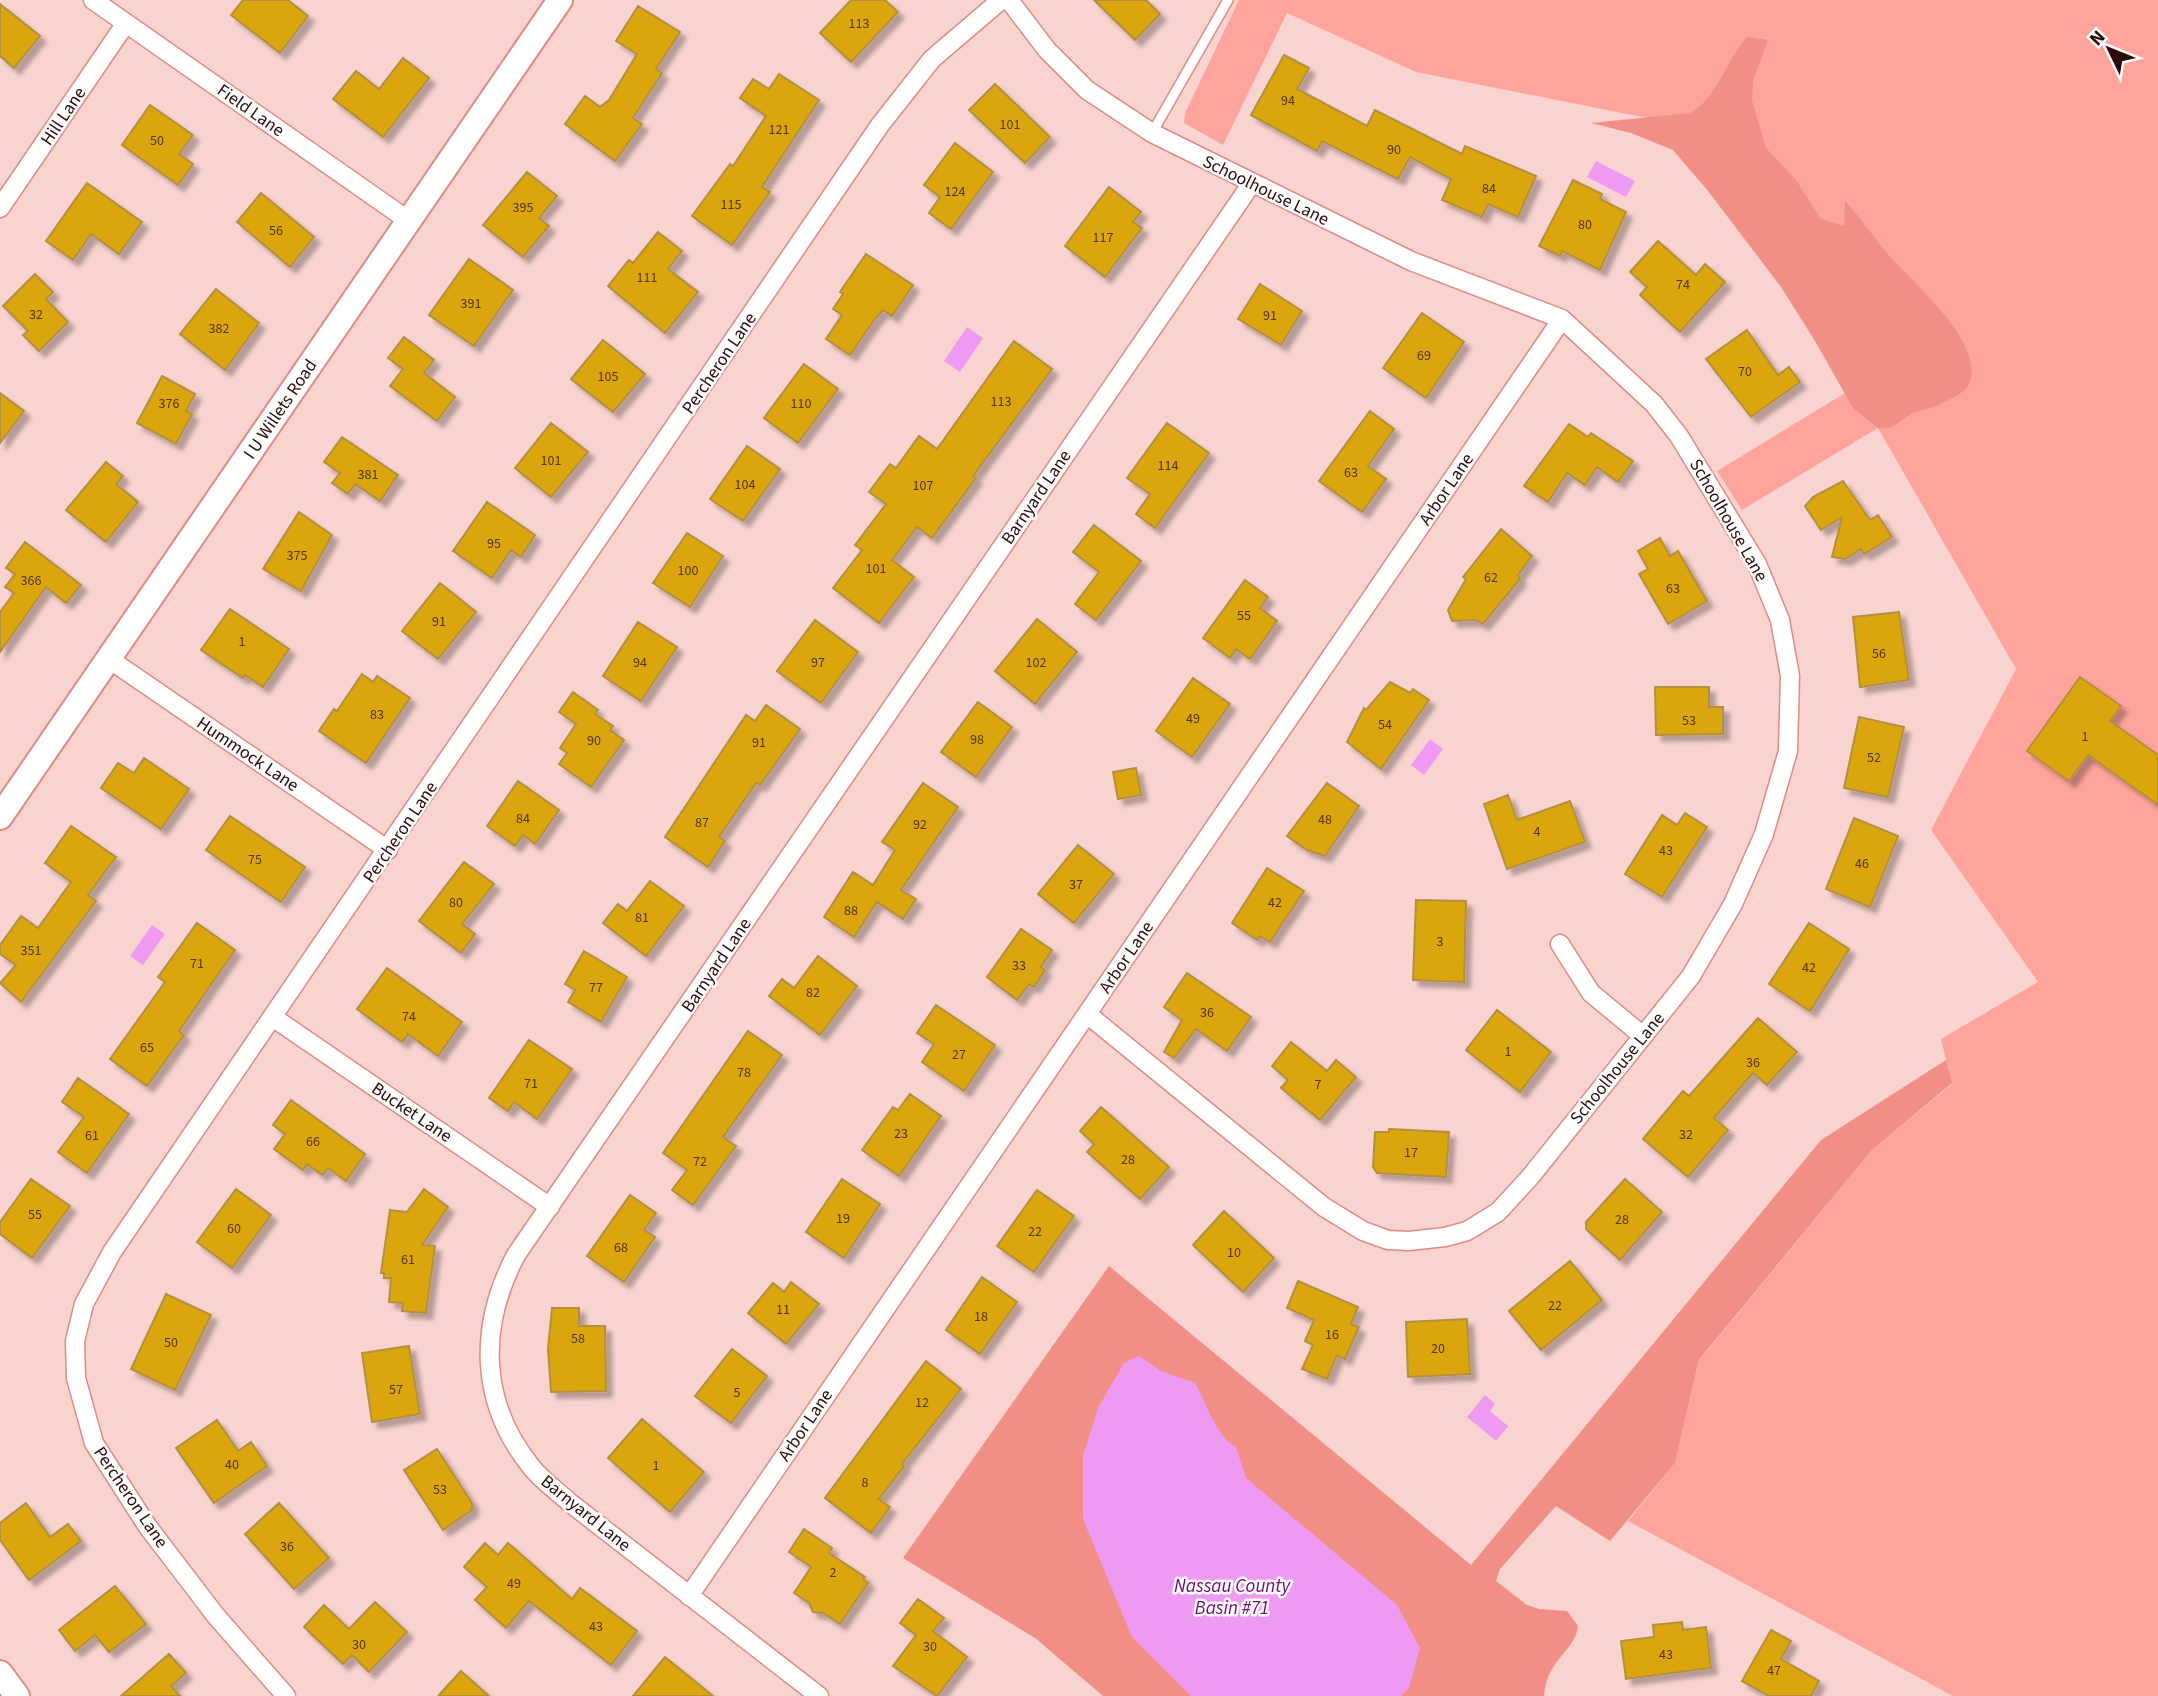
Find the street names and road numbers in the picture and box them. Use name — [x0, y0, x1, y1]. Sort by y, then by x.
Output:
street label: Field Lane — [212, 78, 289, 143]
street label: Hill Lane — [35, 82, 92, 150]
street label: Schoolhouse Lane — [1198, 149, 1333, 232]
street label: Percheron Lane — [676, 308, 763, 419]
street label: I U Willets Road — [238, 354, 323, 464]
street label: Barnyard Lane — [996, 445, 1077, 550]
street label: Arbor Lane — [1413, 448, 1480, 530]
street label: Schoolhouse Lane — [1683, 454, 1774, 586]
street label: Hummock Lane — [192, 711, 304, 798]
street label: Percheron Lane — [357, 777, 444, 888]
street label: Barnyard Lane — [676, 913, 757, 1018]
street label: Arbor Lane — [1093, 916, 1160, 998]
street label: Schoolhouse Lane — [1564, 1007, 1670, 1130]
street label: Bucket Lane — [367, 1076, 457, 1149]
street label: Arbor Lane — [772, 1384, 839, 1466]
street label: Percheron Lane — [87, 1442, 174, 1553]
street label: Barnyard Lane — [535, 1469, 636, 1557]

